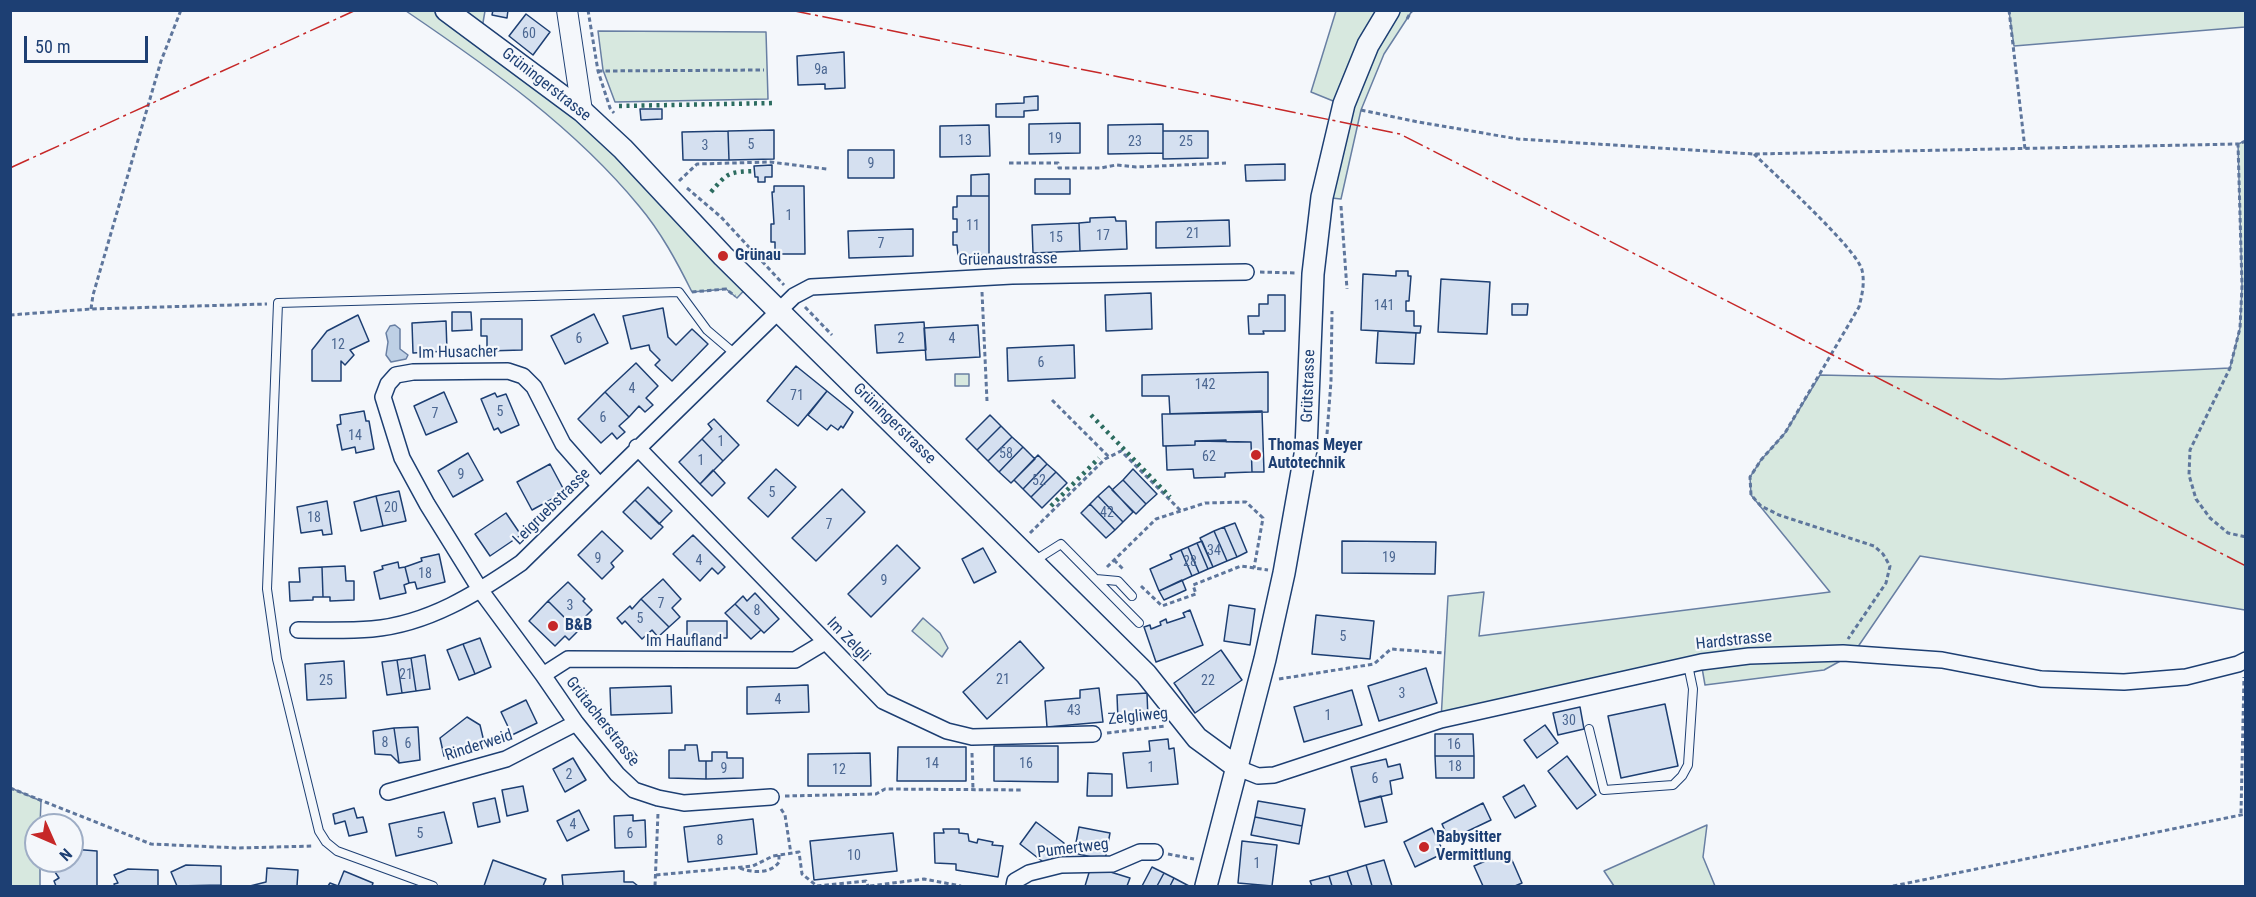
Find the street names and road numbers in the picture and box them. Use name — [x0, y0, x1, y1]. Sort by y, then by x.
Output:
street label: Grüningerstrasse — [498, 44, 594, 126]
street label: Grüenaustrasse — [958, 250, 1058, 270]
street label: Im Husacher — [418, 343, 498, 363]
street label: Grütstrasse — [1298, 349, 1320, 423]
street label: Grüningerstrasse — [849, 380, 939, 468]
street label: Leigruebstrasse — [509, 464, 595, 550]
street label: Im Zelgli — [822, 614, 874, 666]
street label: Hardstrasse — [1695, 627, 1773, 655]
street label: Im Haufland — [646, 632, 722, 652]
street label: Grütacherstrasse — [561, 673, 643, 771]
street label: Zelgliweg — [1107, 704, 1169, 730]
street label: Rinderweid — [443, 726, 515, 766]
street label: Pumertweg — [1036, 835, 1110, 863]

